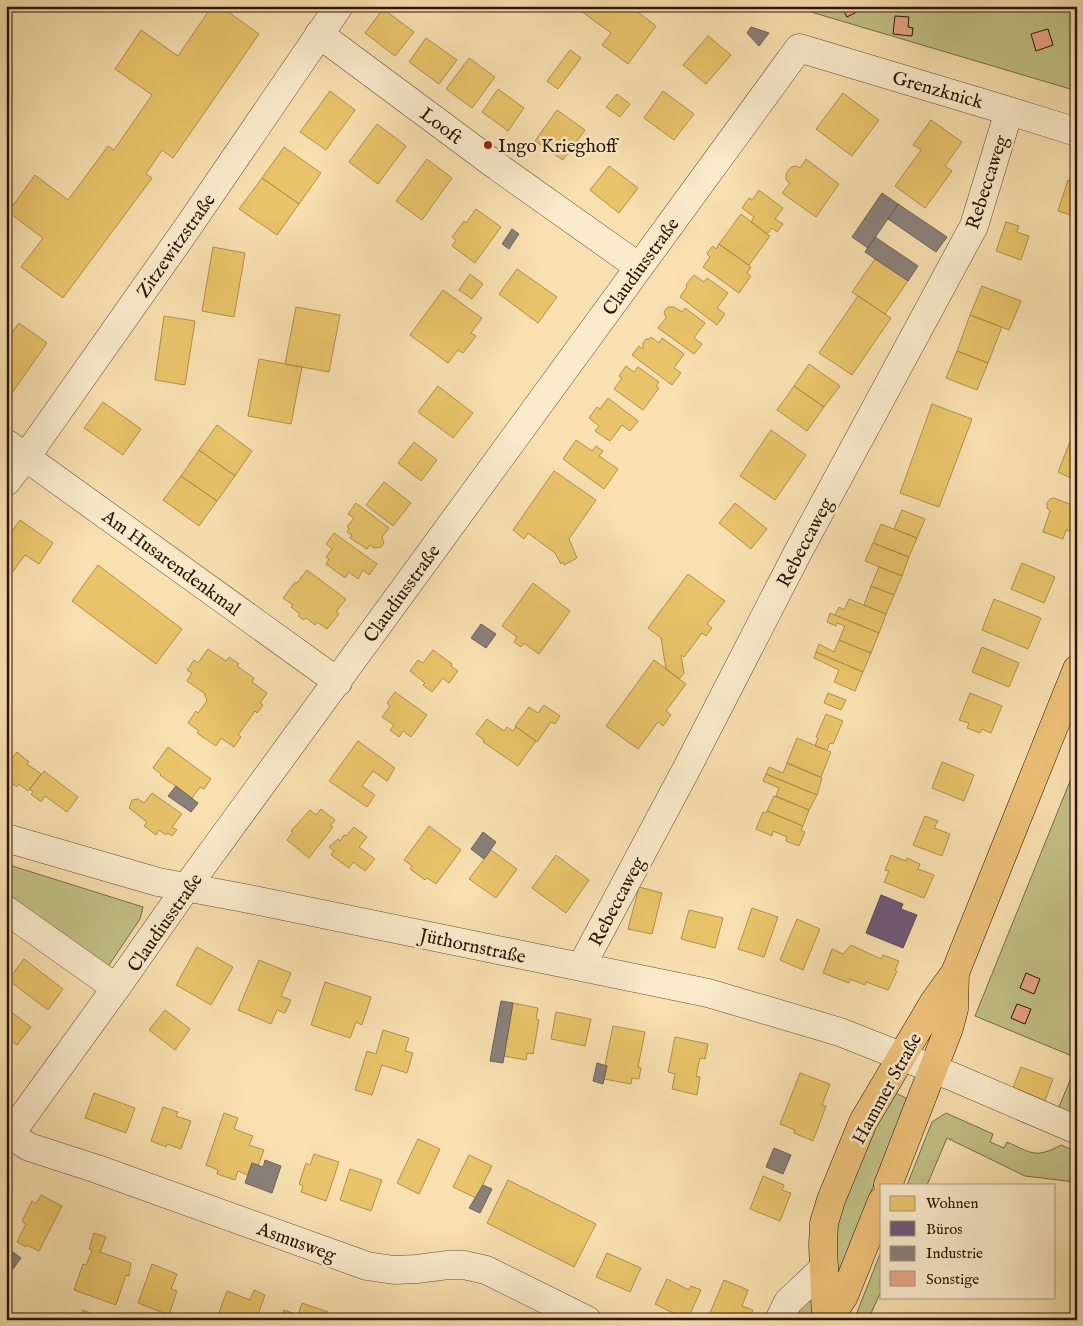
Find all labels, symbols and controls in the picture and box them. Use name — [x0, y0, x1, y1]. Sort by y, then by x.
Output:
street label: Grenzknick — [889, 67, 986, 116]
street label: Looft — [415, 103, 467, 151]
street label: Rebeccaweg — [961, 132, 1015, 233]
place label: Ingo Krieghoff — [498, 135, 620, 159]
marker: Ingo Krieghoff — [482, 139, 494, 151]
street label: Zitzewitzstraße — [132, 189, 222, 303]
street label: Claudiusstraße — [598, 213, 685, 321]
street label: Rebeccaweg — [772, 494, 840, 592]
street label: Am Husarendenkmal — [96, 505, 245, 622]
street label: Claudiusstraße — [359, 540, 446, 648]
street label: Rebeccaweg — [584, 853, 652, 951]
street label: Claudiusstraße — [123, 869, 209, 977]
street label: Jüthornstraße — [415, 924, 528, 970]
street label: Hammer Straße — [847, 1029, 928, 1149]
legend — [880, 1184, 1056, 1298]
text: Wohnen — [926, 1194, 978, 1213]
street label: Asmusweg — [253, 1217, 340, 1268]
text: Büros — [926, 1220, 963, 1239]
text: Industrie — [926, 1244, 983, 1263]
text: Sonstige — [926, 1270, 979, 1289]

